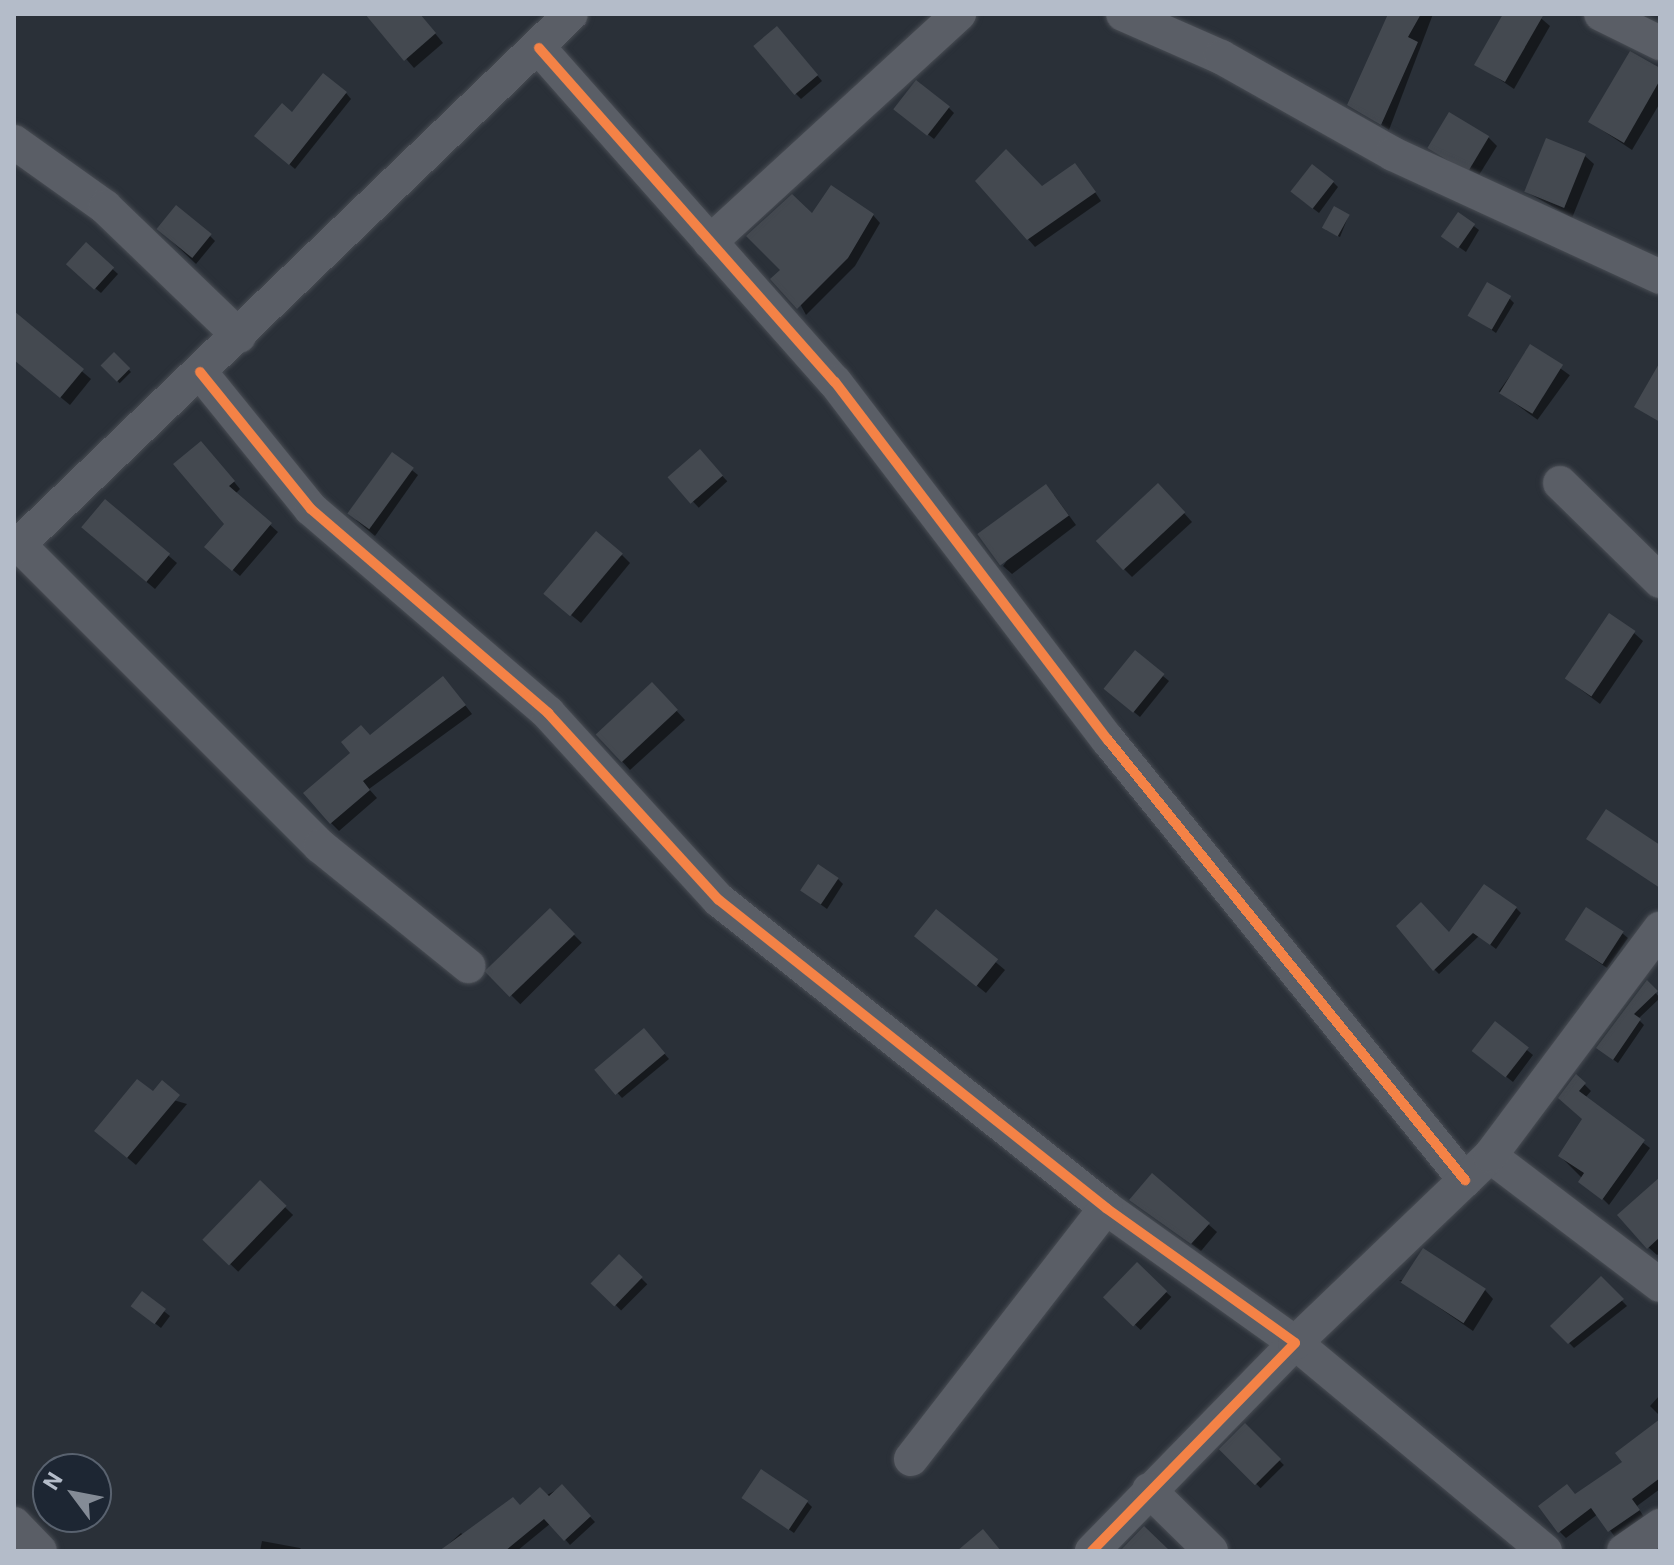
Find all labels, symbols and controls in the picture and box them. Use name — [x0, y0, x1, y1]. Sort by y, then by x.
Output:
north arrow — [32, 1453, 112, 1533]
text: N — [38, 1468, 68, 1494]

